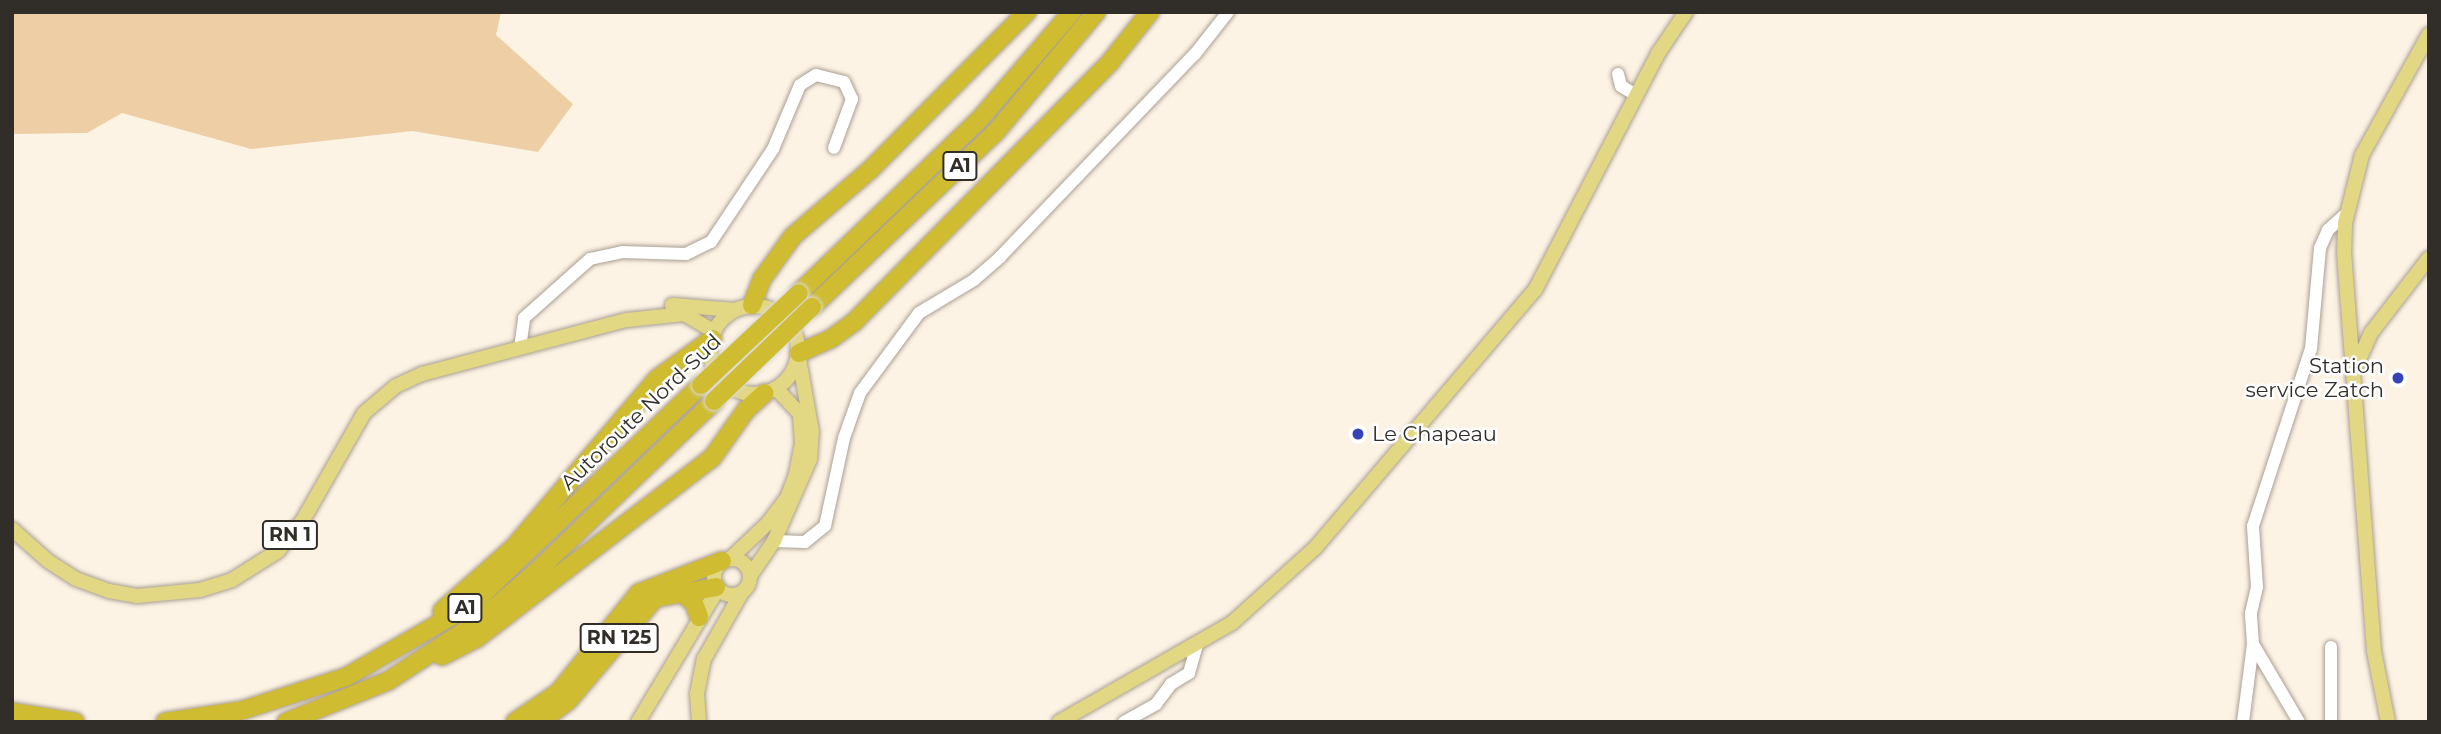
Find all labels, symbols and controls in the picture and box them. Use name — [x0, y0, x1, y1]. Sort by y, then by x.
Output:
road number: A1 — [941, 150, 979, 182]
street label: Autoroute Nord-Sud — [555, 329, 727, 495]
place label: Station service Zatch — [2245, 353, 2384, 403]
marker: Station service Zatch — [2390, 370, 2406, 386]
place label: Le Chapeau — [1372, 421, 1497, 447]
marker: Le Chapeau — [1350, 426, 1366, 442]
road number: RN 1 — [260, 520, 320, 550]
road number: A1 — [446, 593, 484, 624]
road number: RN 125 — [579, 622, 659, 653]

